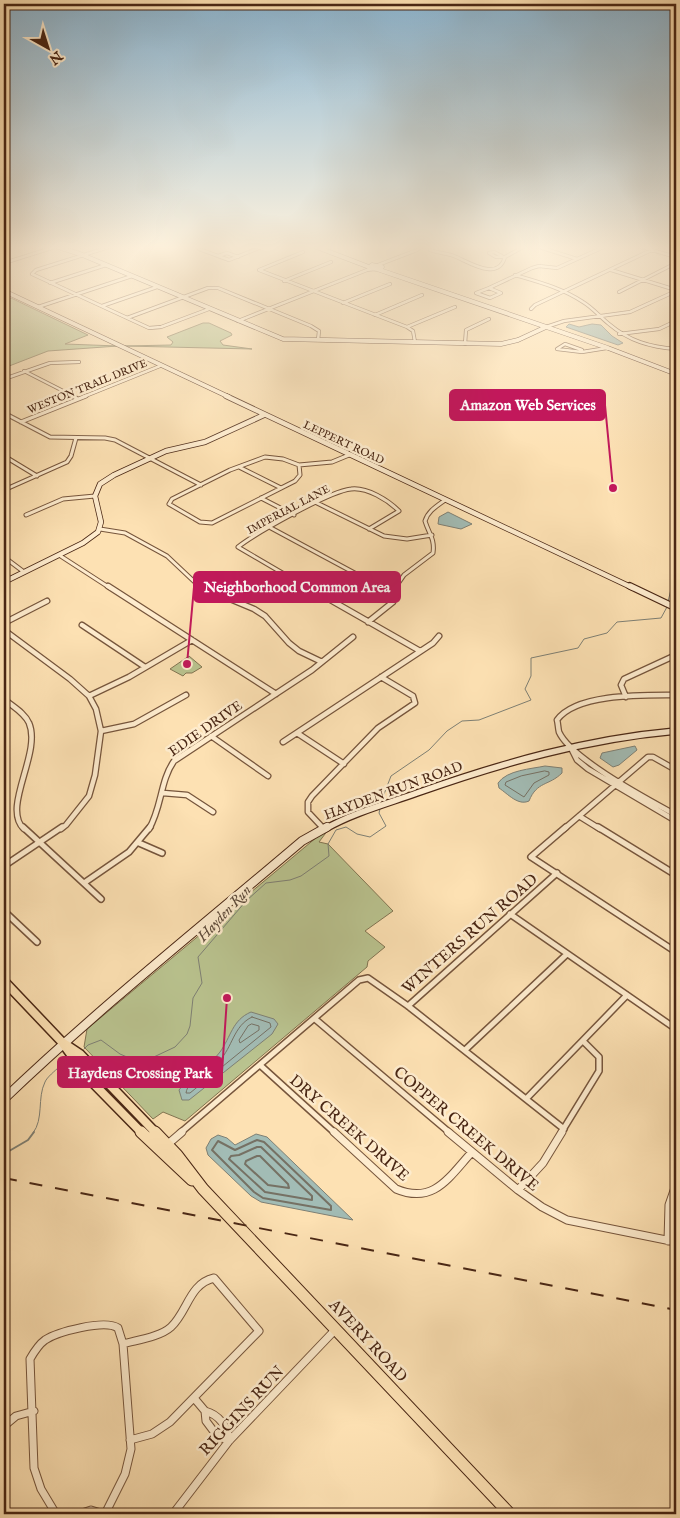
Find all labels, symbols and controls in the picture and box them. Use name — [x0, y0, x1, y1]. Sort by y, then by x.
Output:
north arrow — [22, 22, 72, 72]
text: N — [45, 46, 67, 68]
street label: WESTON TRAIL DRIVE — [25, 356, 150, 417]
callout: Amazon Web Services — [450, 390, 605, 420]
text: Amazon Web Services — [459, 396, 596, 415]
street label: LEPPERT ROAD — [301, 418, 386, 468]
street label: IMPERIAL LANE — [244, 482, 333, 538]
callout: Neighborhood Common Area — [194, 572, 400, 602]
text: Neighborhood Common Area — [203, 578, 391, 597]
street label: EDIE DRIVE — [165, 697, 246, 761]
street label: HAYDEN RUN ROAD — [321, 757, 465, 824]
street label: WINTERS RUN ROAD — [398, 870, 542, 999]
water label: Hayden Run — [193, 881, 256, 947]
callout: Haydens Crossing Park — [58, 1057, 222, 1087]
street label: COPPER CREEK DRIVE — [389, 1063, 542, 1196]
text: Haydens Crossing Park — [68, 1064, 213, 1083]
street label: DRY CREEK DRIVE — [284, 1071, 413, 1186]
street label: AVERY ROAD — [323, 1295, 411, 1387]
street label: RIGGINS RUN — [196, 1362, 289, 1460]

